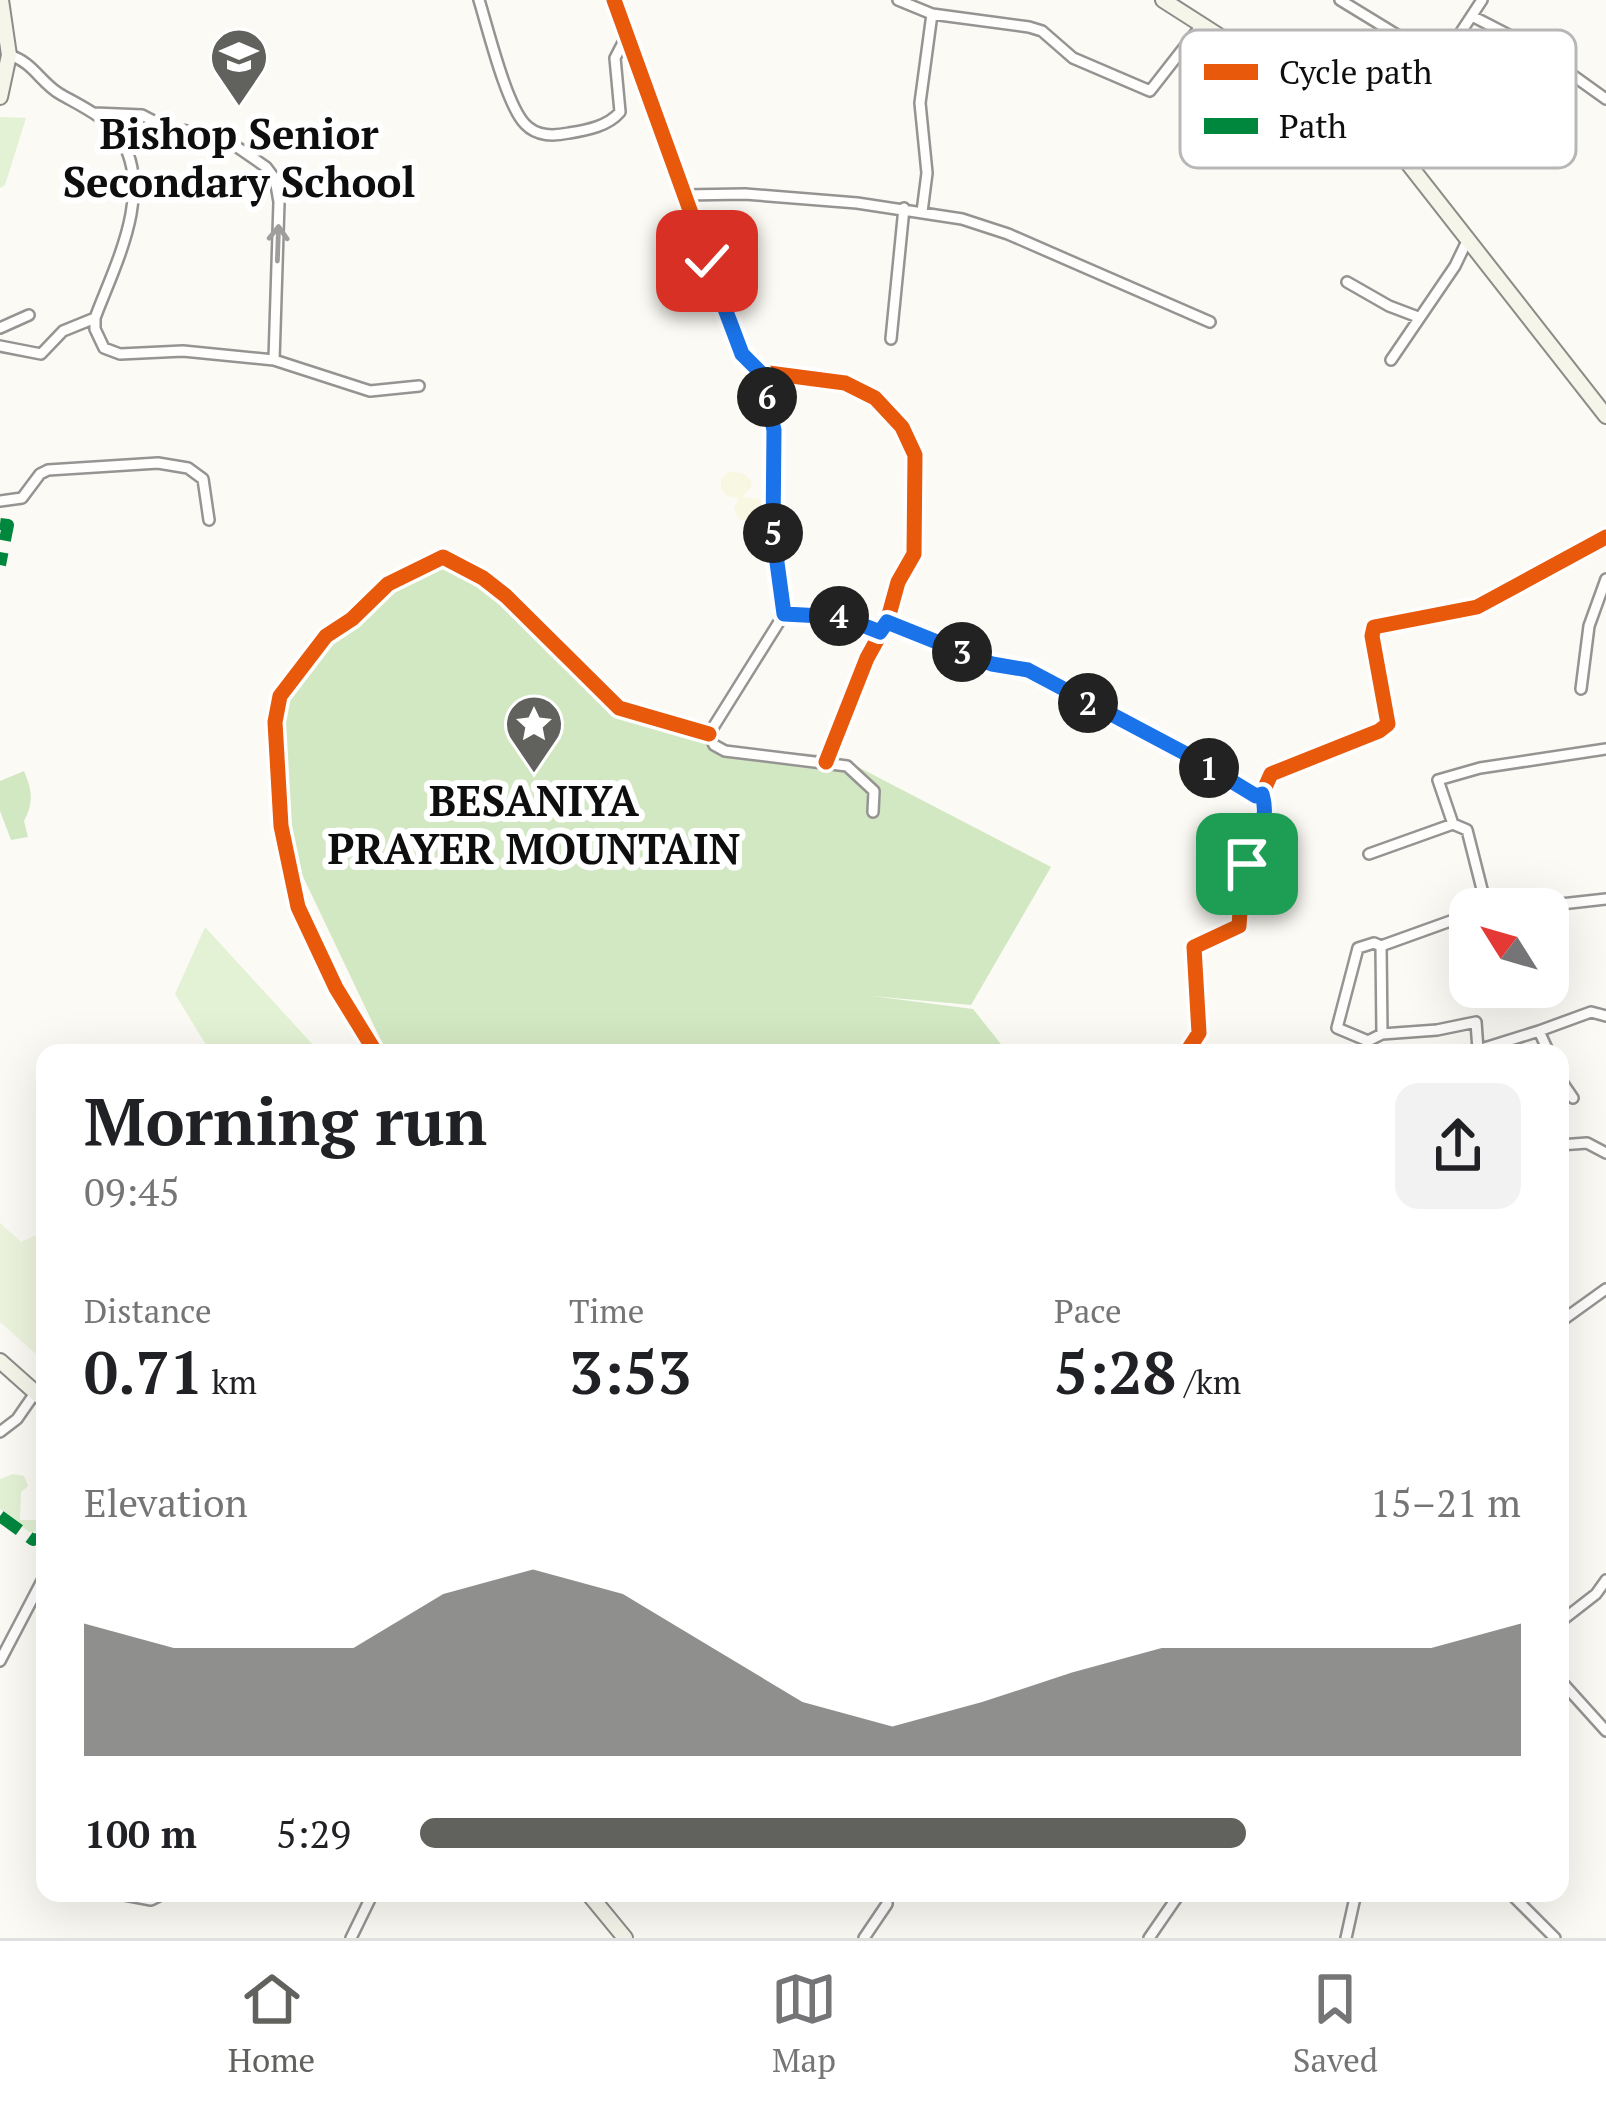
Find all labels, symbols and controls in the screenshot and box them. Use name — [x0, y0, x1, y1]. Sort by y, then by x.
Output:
school or university icon: Bishop Senior Secondary School — [208, 26, 270, 108]
legend — [1180, 30, 1576, 168]
text: Cycle path — [1279, 50, 1432, 93]
text: Path — [1279, 104, 1347, 147]
place label: Bishop Senior Secondary School — [63, 105, 415, 209]
pin — [656, 210, 758, 312]
one-way arrow — [266, 224, 289, 263]
icon: check — [674, 228, 740, 294]
pin: 6 — [737, 367, 797, 427]
text: 6 — [758, 375, 776, 418]
pin: 5 — [743, 503, 803, 563]
text: 5 — [764, 511, 782, 554]
pin: 4 — [809, 586, 869, 646]
text: 4 — [830, 594, 848, 637]
pin: 3 — [932, 622, 992, 682]
text: 3 — [953, 630, 971, 673]
pin: 2 — [1058, 673, 1118, 733]
text: 2 — [1079, 681, 1097, 724]
place icon: BESANIYA PRAYER MOUNTAIN — [503, 693, 565, 775]
pin: 1 — [1179, 738, 1239, 798]
text: 1 — [1200, 746, 1218, 789]
place label: BESANIYA PRAYER MOUNTAIN — [328, 772, 740, 876]
pin — [1196, 813, 1298, 915]
icon: arrive — [1214, 831, 1280, 897]
north arrow — [1449, 888, 1569, 1008]
map controls — [1449, 888, 1569, 1008]
text: Morning run — [84, 1076, 487, 1164]
button: share — [1395, 1083, 1521, 1209]
text: 09:45 — [84, 1165, 180, 1217]
text: Distance — [84, 1289, 211, 1332]
text: Time — [569, 1289, 644, 1332]
text: Pace — [1054, 1289, 1122, 1332]
text: 0.71 — [84, 1332, 203, 1411]
text: 3:53 — [569, 1332, 691, 1411]
text: 5:28 — [1054, 1332, 1176, 1411]
text: km — [203, 1360, 257, 1403]
text: /km — [1176, 1360, 1241, 1403]
text: Elevation — [84, 1476, 248, 1528]
text: 15–21 m — [1370, 1476, 1521, 1528]
text: 100 m — [84, 1807, 197, 1859]
text: 5:29 — [276, 1807, 351, 1859]
tab: Home — [228, 1966, 315, 2081]
tab: Map — [771, 1966, 837, 2081]
tab: Saved — [1293, 1966, 1378, 2081]

